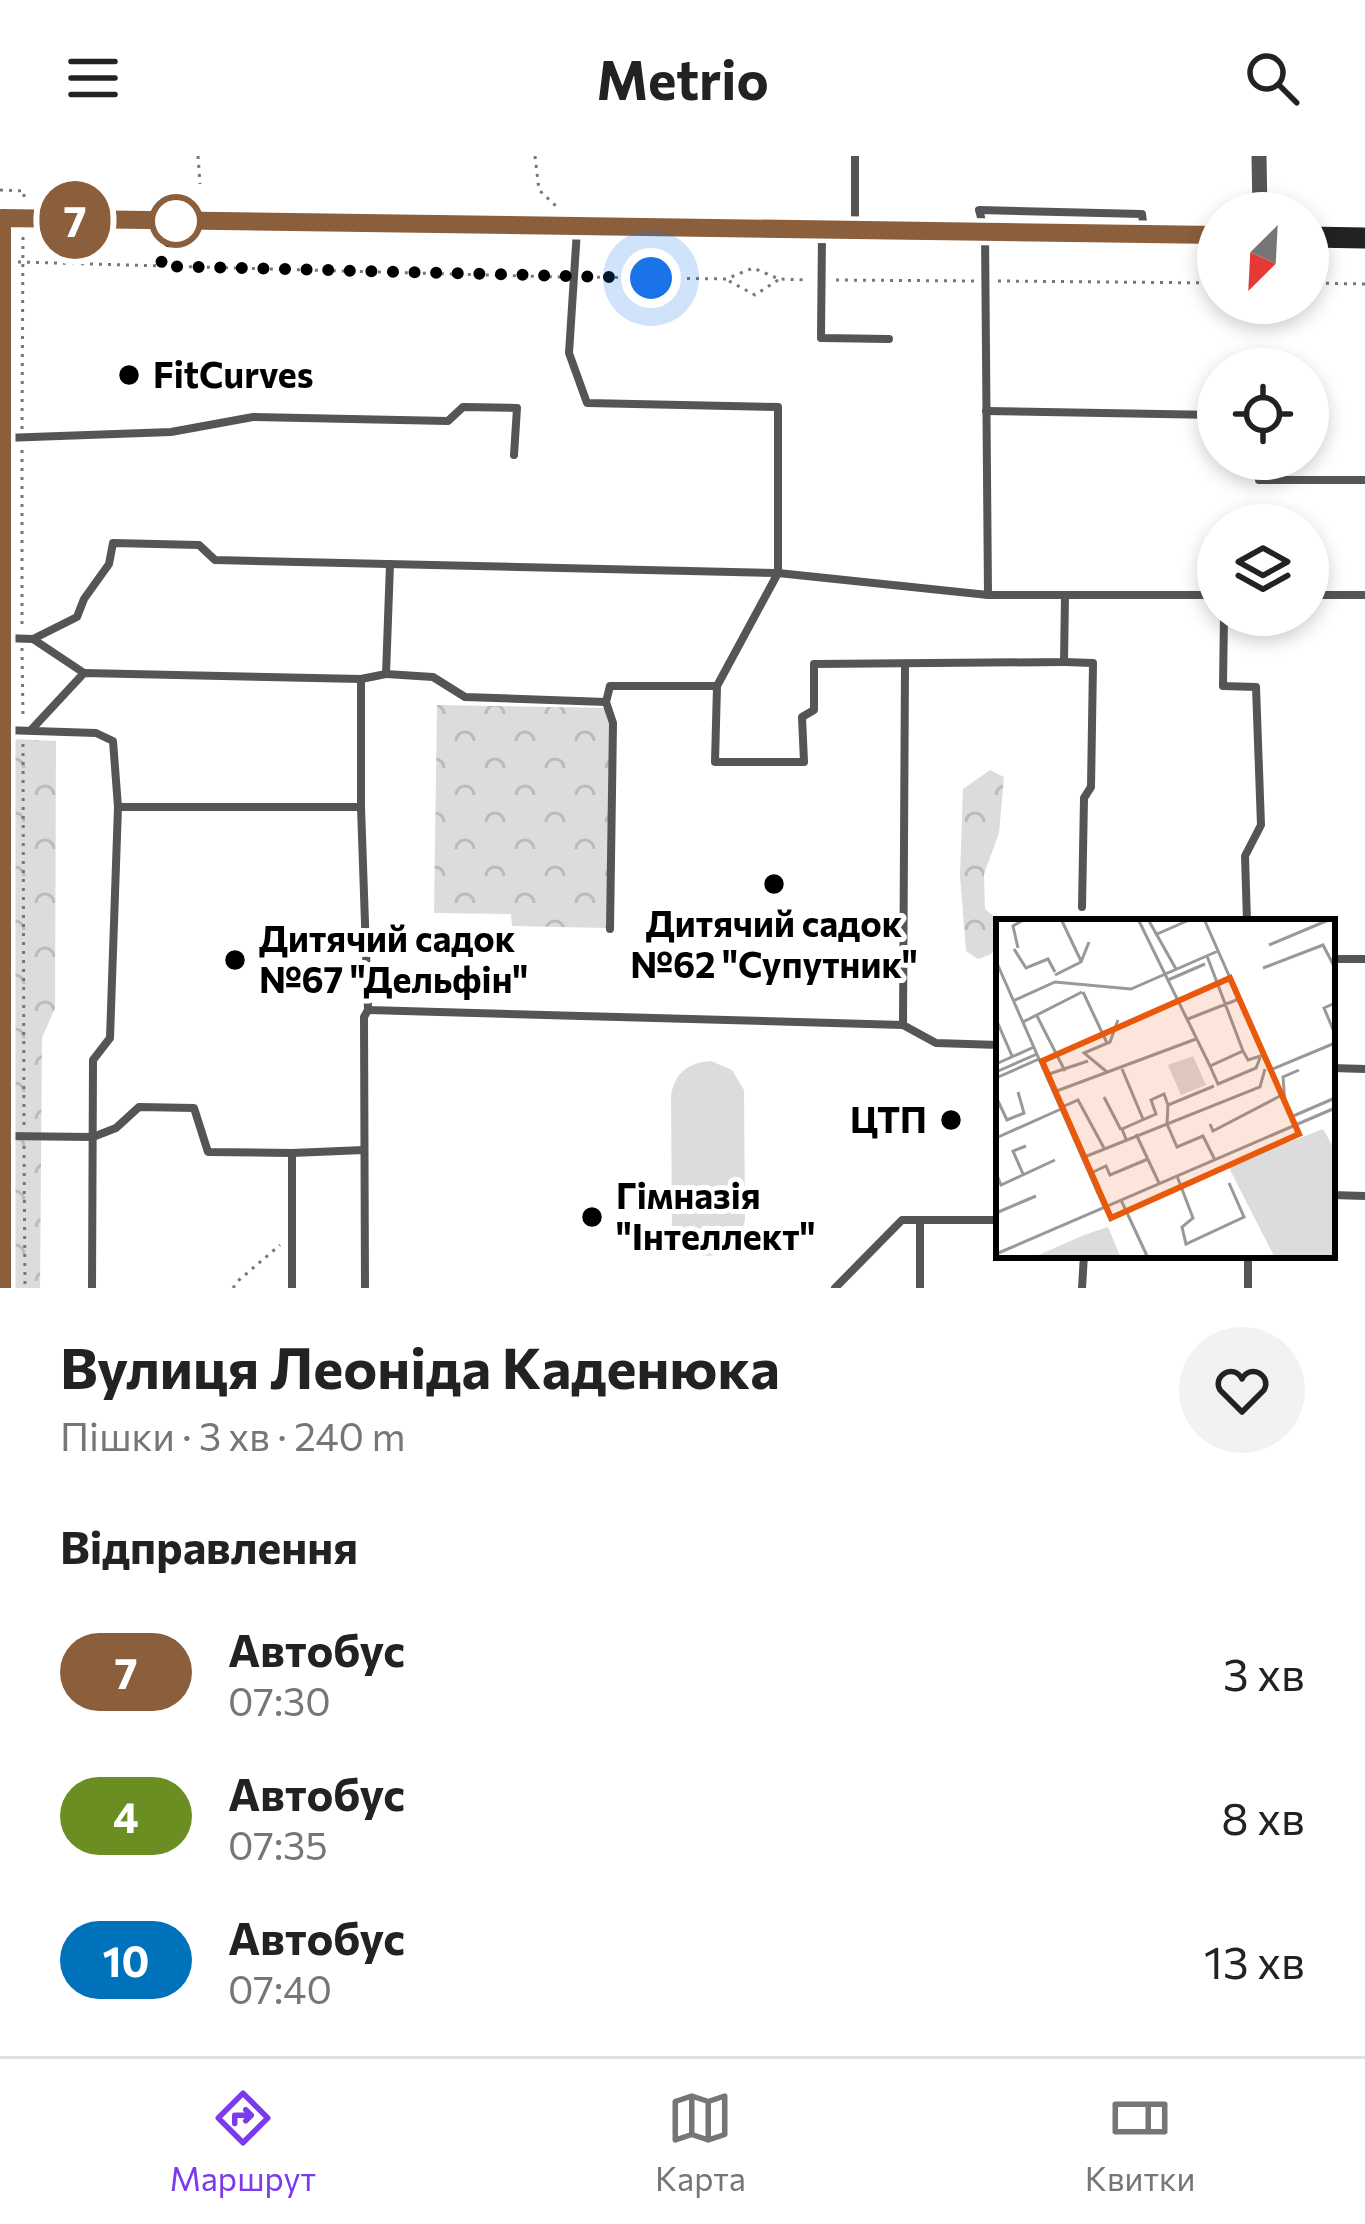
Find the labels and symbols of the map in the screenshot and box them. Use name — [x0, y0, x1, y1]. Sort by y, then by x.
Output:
line badge: 7 — [36, 181, 114, 259]
north arrow — [1197, 192, 1329, 324]
unlabelled marker — [151, 196, 201, 246]
your location — [621, 248, 681, 308]
place label: FitCurves — [153, 351, 314, 395]
marker: FitCurves — [116, 362, 142, 388]
marker: Дитячий садок №62 "Супутник" — [761, 871, 787, 897]
place label: Дитячий садок №62 "Супутник" — [630, 900, 918, 985]
place label: Дитячий садок №67 "Дельфін" — [259, 915, 528, 1000]
inset map — [996, 919, 1335, 1258]
marker: Дитячий садок №67 "Дельфін" — [222, 947, 248, 973]
place label: ЦТП — [850, 1096, 927, 1140]
marker: ЦТП — [938, 1107, 964, 1133]
place label: Гімназія "Інтеллект" — [616, 1172, 815, 1257]
marker: Гімназія "Інтеллект" — [579, 1204, 605, 1230]

